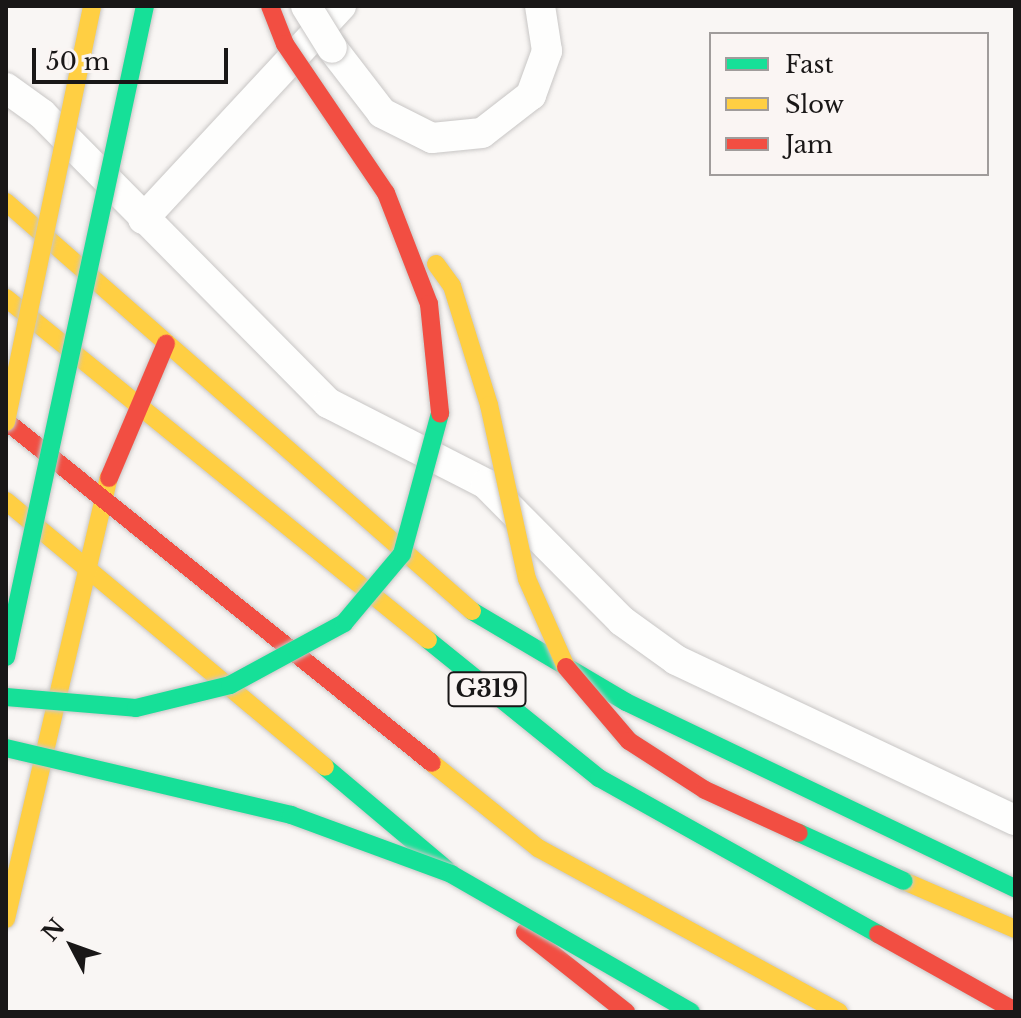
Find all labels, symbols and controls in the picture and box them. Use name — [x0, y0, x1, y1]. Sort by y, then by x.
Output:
scale bar — [36, 32, 232, 82]
legend — [709, 32, 989, 176]
text: 50 m — [46, 47, 109, 76]
text: Fast — [785, 50, 833, 79]
text: Slow — [785, 90, 844, 119]
text: Jam — [785, 130, 833, 159]
road number: G319 — [447, 669, 527, 709]
north arrow — [32, 906, 112, 986]
text: N — [37, 913, 70, 947]

